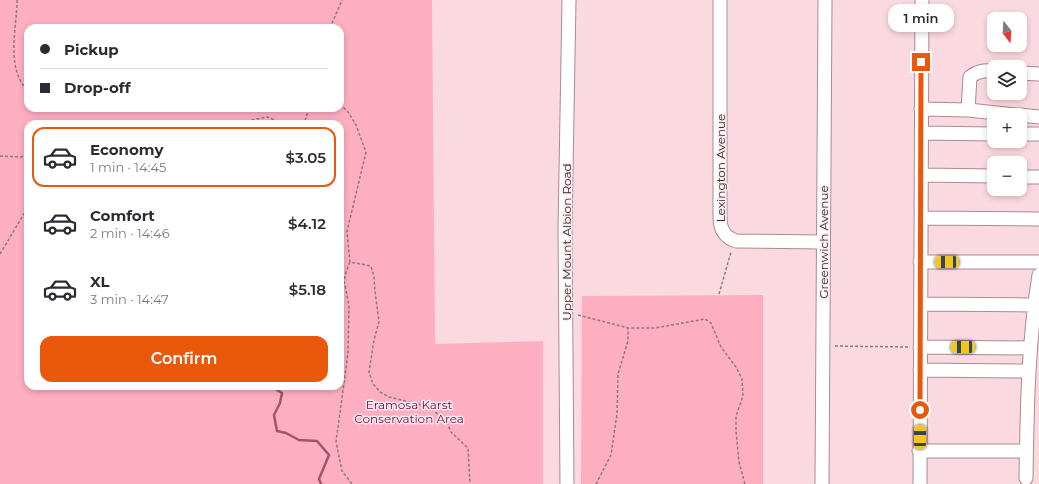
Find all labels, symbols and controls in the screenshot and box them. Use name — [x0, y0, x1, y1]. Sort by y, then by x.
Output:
callout: 1 min — [888, 4, 954, 32]
text: 1 min — [904, 10, 938, 26]
north arrow — [987, 12, 1027, 52]
map controls — [987, 12, 1027, 196]
text: Pickup — [64, 40, 119, 59]
route end — [912, 53, 930, 71]
button: layers — [987, 60, 1027, 100]
text: Drop-off — [64, 78, 131, 97]
button: + — [987, 108, 1027, 148]
street label: Lexington Avenue — [713, 114, 728, 222]
icon: car — [42, 139, 78, 175]
text: Economy — [90, 140, 163, 159]
text: $3.05 — [286, 148, 326, 167]
button: − — [987, 156, 1027, 196]
text: 1 min · 14:45 — [90, 159, 166, 175]
street label: Upper Mount Albion Road — [559, 163, 574, 321]
street label: Greenwich Avenue — [816, 185, 831, 299]
icon: car — [42, 205, 78, 241]
text: Comfort — [90, 206, 155, 225]
text: $4.12 — [288, 214, 326, 233]
text: 2 min · 14:46 — [90, 225, 170, 241]
car — [935, 256, 959, 268]
icon: car — [42, 271, 78, 307]
text: XL — [90, 272, 109, 291]
text: $5.18 — [289, 280, 326, 299]
text: 3 min · 14:47 — [90, 291, 169, 307]
button: Confirm — [40, 336, 328, 382]
car — [951, 341, 975, 353]
park label: Eramosa Karst Conservation Area — [354, 397, 464, 426]
route start — [911, 401, 929, 419]
car — [914, 425, 926, 449]

